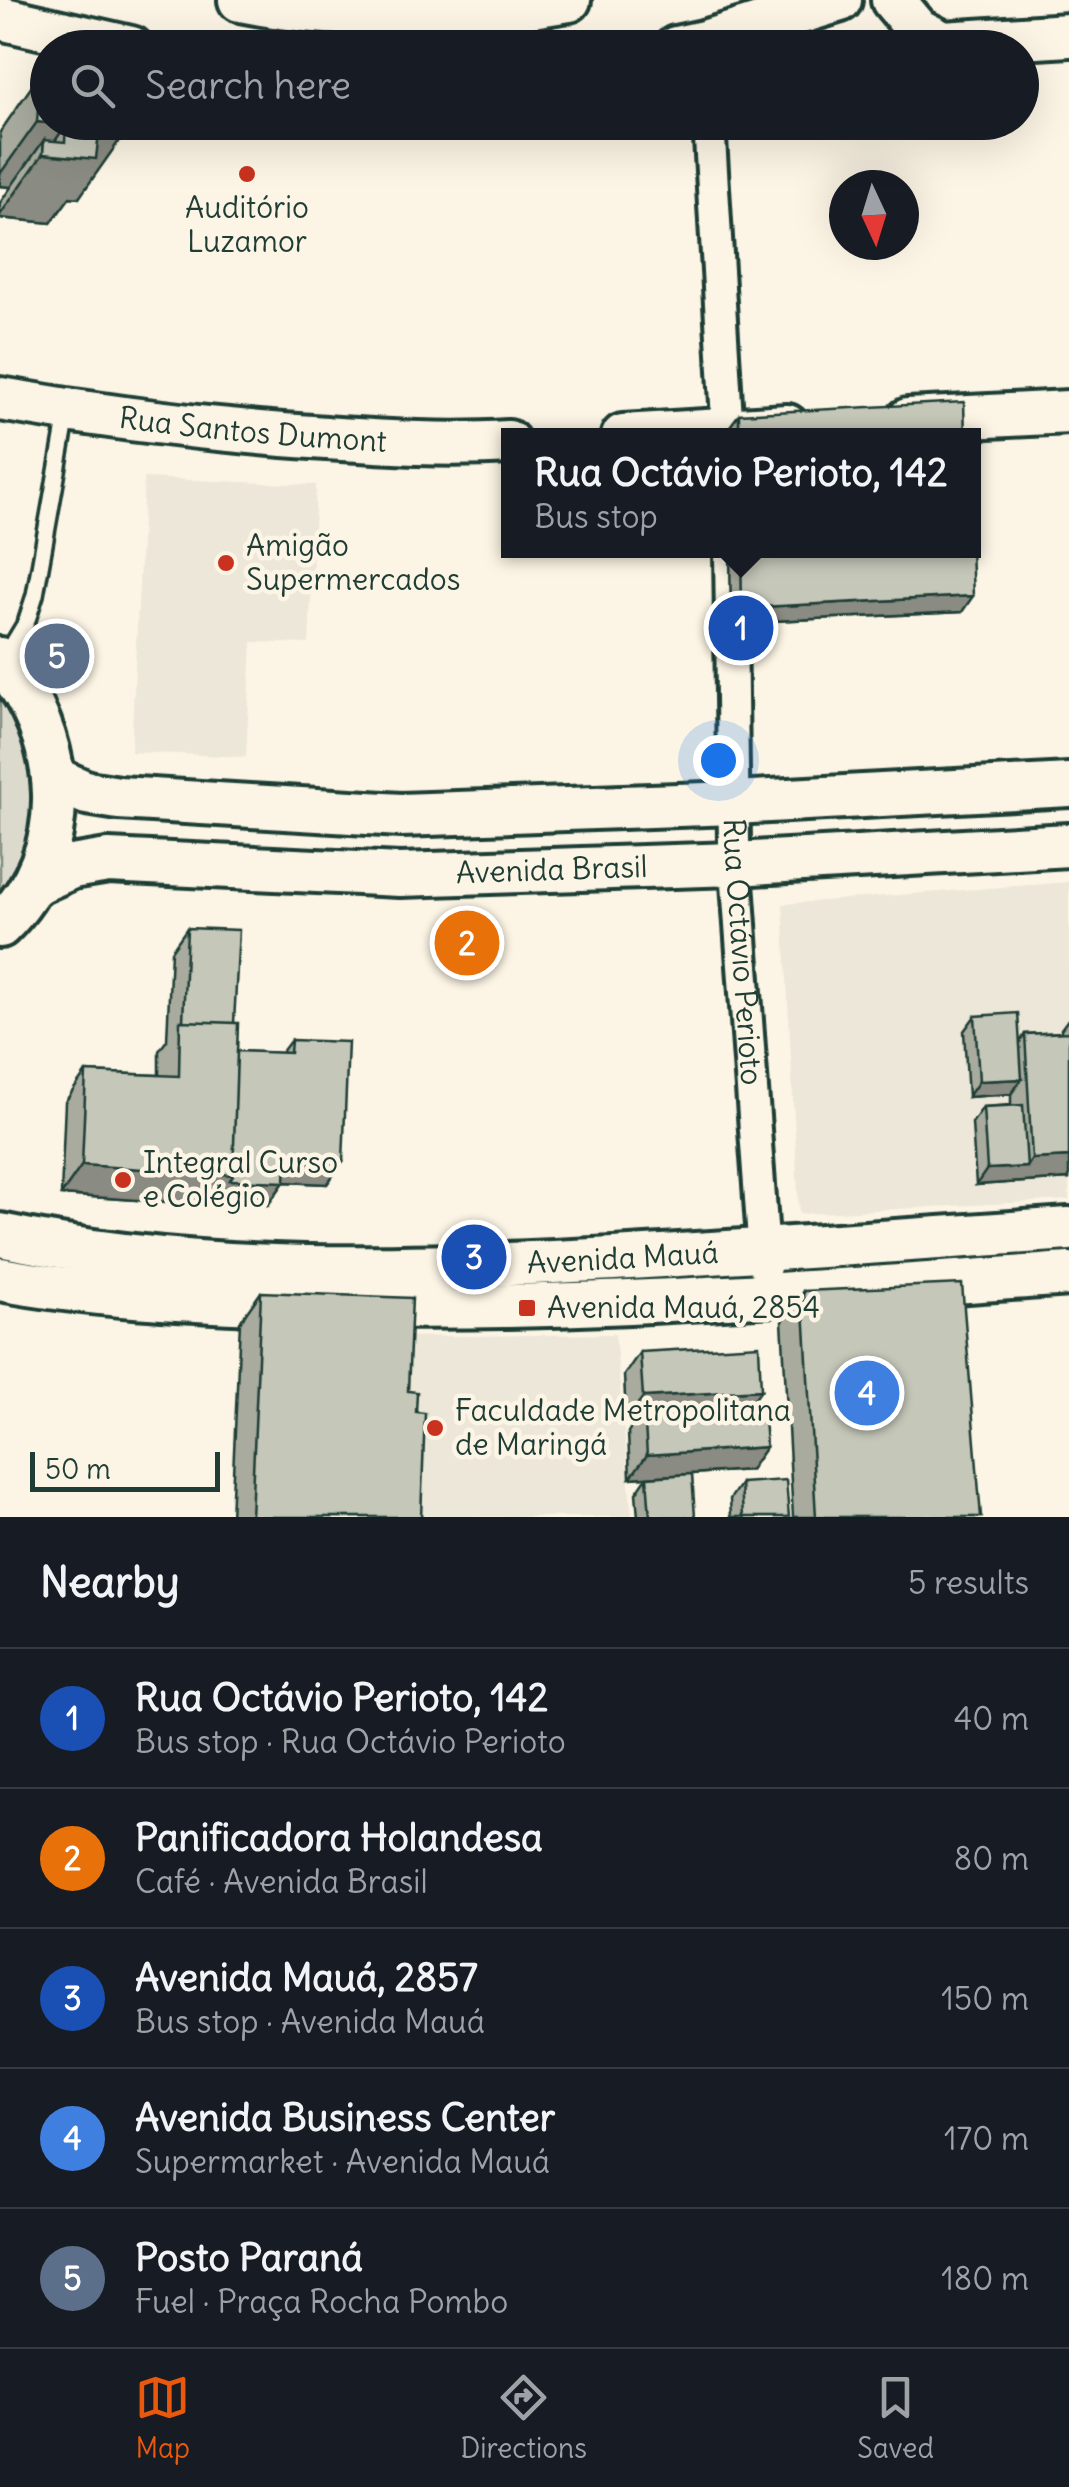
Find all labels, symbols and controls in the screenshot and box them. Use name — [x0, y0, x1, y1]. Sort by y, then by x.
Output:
search box — [30, 30, 1039, 140]
icon: search — [65, 58, 120, 113]
text: Search here — [145, 62, 351, 109]
marker: Auditório Luzamor — [236, 163, 258, 185]
north arrow — [829, 170, 919, 260]
place label: Auditório Luzamor — [185, 188, 309, 260]
street label: Rua Santos Dumont — [117, 398, 388, 460]
popup — [501, 428, 981, 558]
text: Rua Octávio Perioto, 142 — [534, 449, 948, 496]
text: Bus stop — [534, 496, 658, 537]
place label: Amigão Supermercados — [246, 526, 460, 598]
marker: Amigão Supermercados — [215, 552, 237, 574]
pin: 1 — [708, 590, 774, 666]
pin: 5 — [24, 618, 90, 694]
your location — [693, 735, 744, 786]
street label: Rua Octávio Perioto — [716, 818, 772, 1086]
street label: Avenida Brasil — [455, 847, 648, 891]
pin: 2 — [434, 906, 500, 980]
place label: Integral Curso e Colégio — [143, 1143, 338, 1215]
marker: Integral Curso e Colégio — [112, 1169, 134, 1191]
pin: 3 — [442, 1220, 506, 1294]
street label: Avenida Mauá — [526, 1233, 720, 1281]
place label: Avenida Mauá, 2854 — [547, 1288, 820, 1326]
marker: Avenida Mauá, 2854 — [516, 1297, 538, 1319]
pin: 4 — [834, 1356, 900, 1430]
place label: Faculdade Metropolitana de Maringá — [455, 1391, 791, 1463]
marker: Faculdade Metropolitana de Maringá — [424, 1417, 446, 1439]
scale bar — [30, 1447, 220, 1492]
text: 50 m — [45, 1451, 111, 1487]
text: Nearby — [40, 1556, 179, 1608]
text: 5 results — [908, 1562, 1029, 1603]
text: Rua Octávio Perioto, 142 — [135, 1674, 548, 1721]
text: 1 — [66, 1698, 79, 1739]
text: 40 m — [954, 1698, 1029, 1739]
text: Bus stop · Rua Octávio Perioto — [135, 1721, 566, 1762]
text: Panificadora Holandesa — [135, 1814, 543, 1861]
text: 2 — [64, 1838, 81, 1879]
text: 80 m — [954, 1838, 1029, 1879]
text: Café · Avenida Brasil — [135, 1861, 428, 1902]
text: Avenida Mauá, 2857 — [135, 1954, 478, 2001]
text: 3 — [63, 1978, 82, 2019]
text: 150 m — [941, 1978, 1029, 2019]
text: Bus stop · Avenida Mauá — [135, 2001, 485, 2042]
text: Avenida Business Center — [135, 2094, 555, 2141]
text: 4 — [63, 2118, 82, 2159]
text: 170 m — [944, 2118, 1029, 2159]
text: Supermarket · Avenida Mauá — [135, 2141, 550, 2182]
text: Posto Paraná — [135, 2234, 363, 2281]
text: 5 — [63, 2258, 82, 2299]
text: 180 m — [941, 2258, 1029, 2299]
text: Fuel · Praça Rocha Pombo — [135, 2281, 508, 2322]
tab: Map — [135, 2370, 190, 2466]
tab: Directions — [460, 2370, 587, 2466]
tab: Saved — [857, 2370, 934, 2466]

